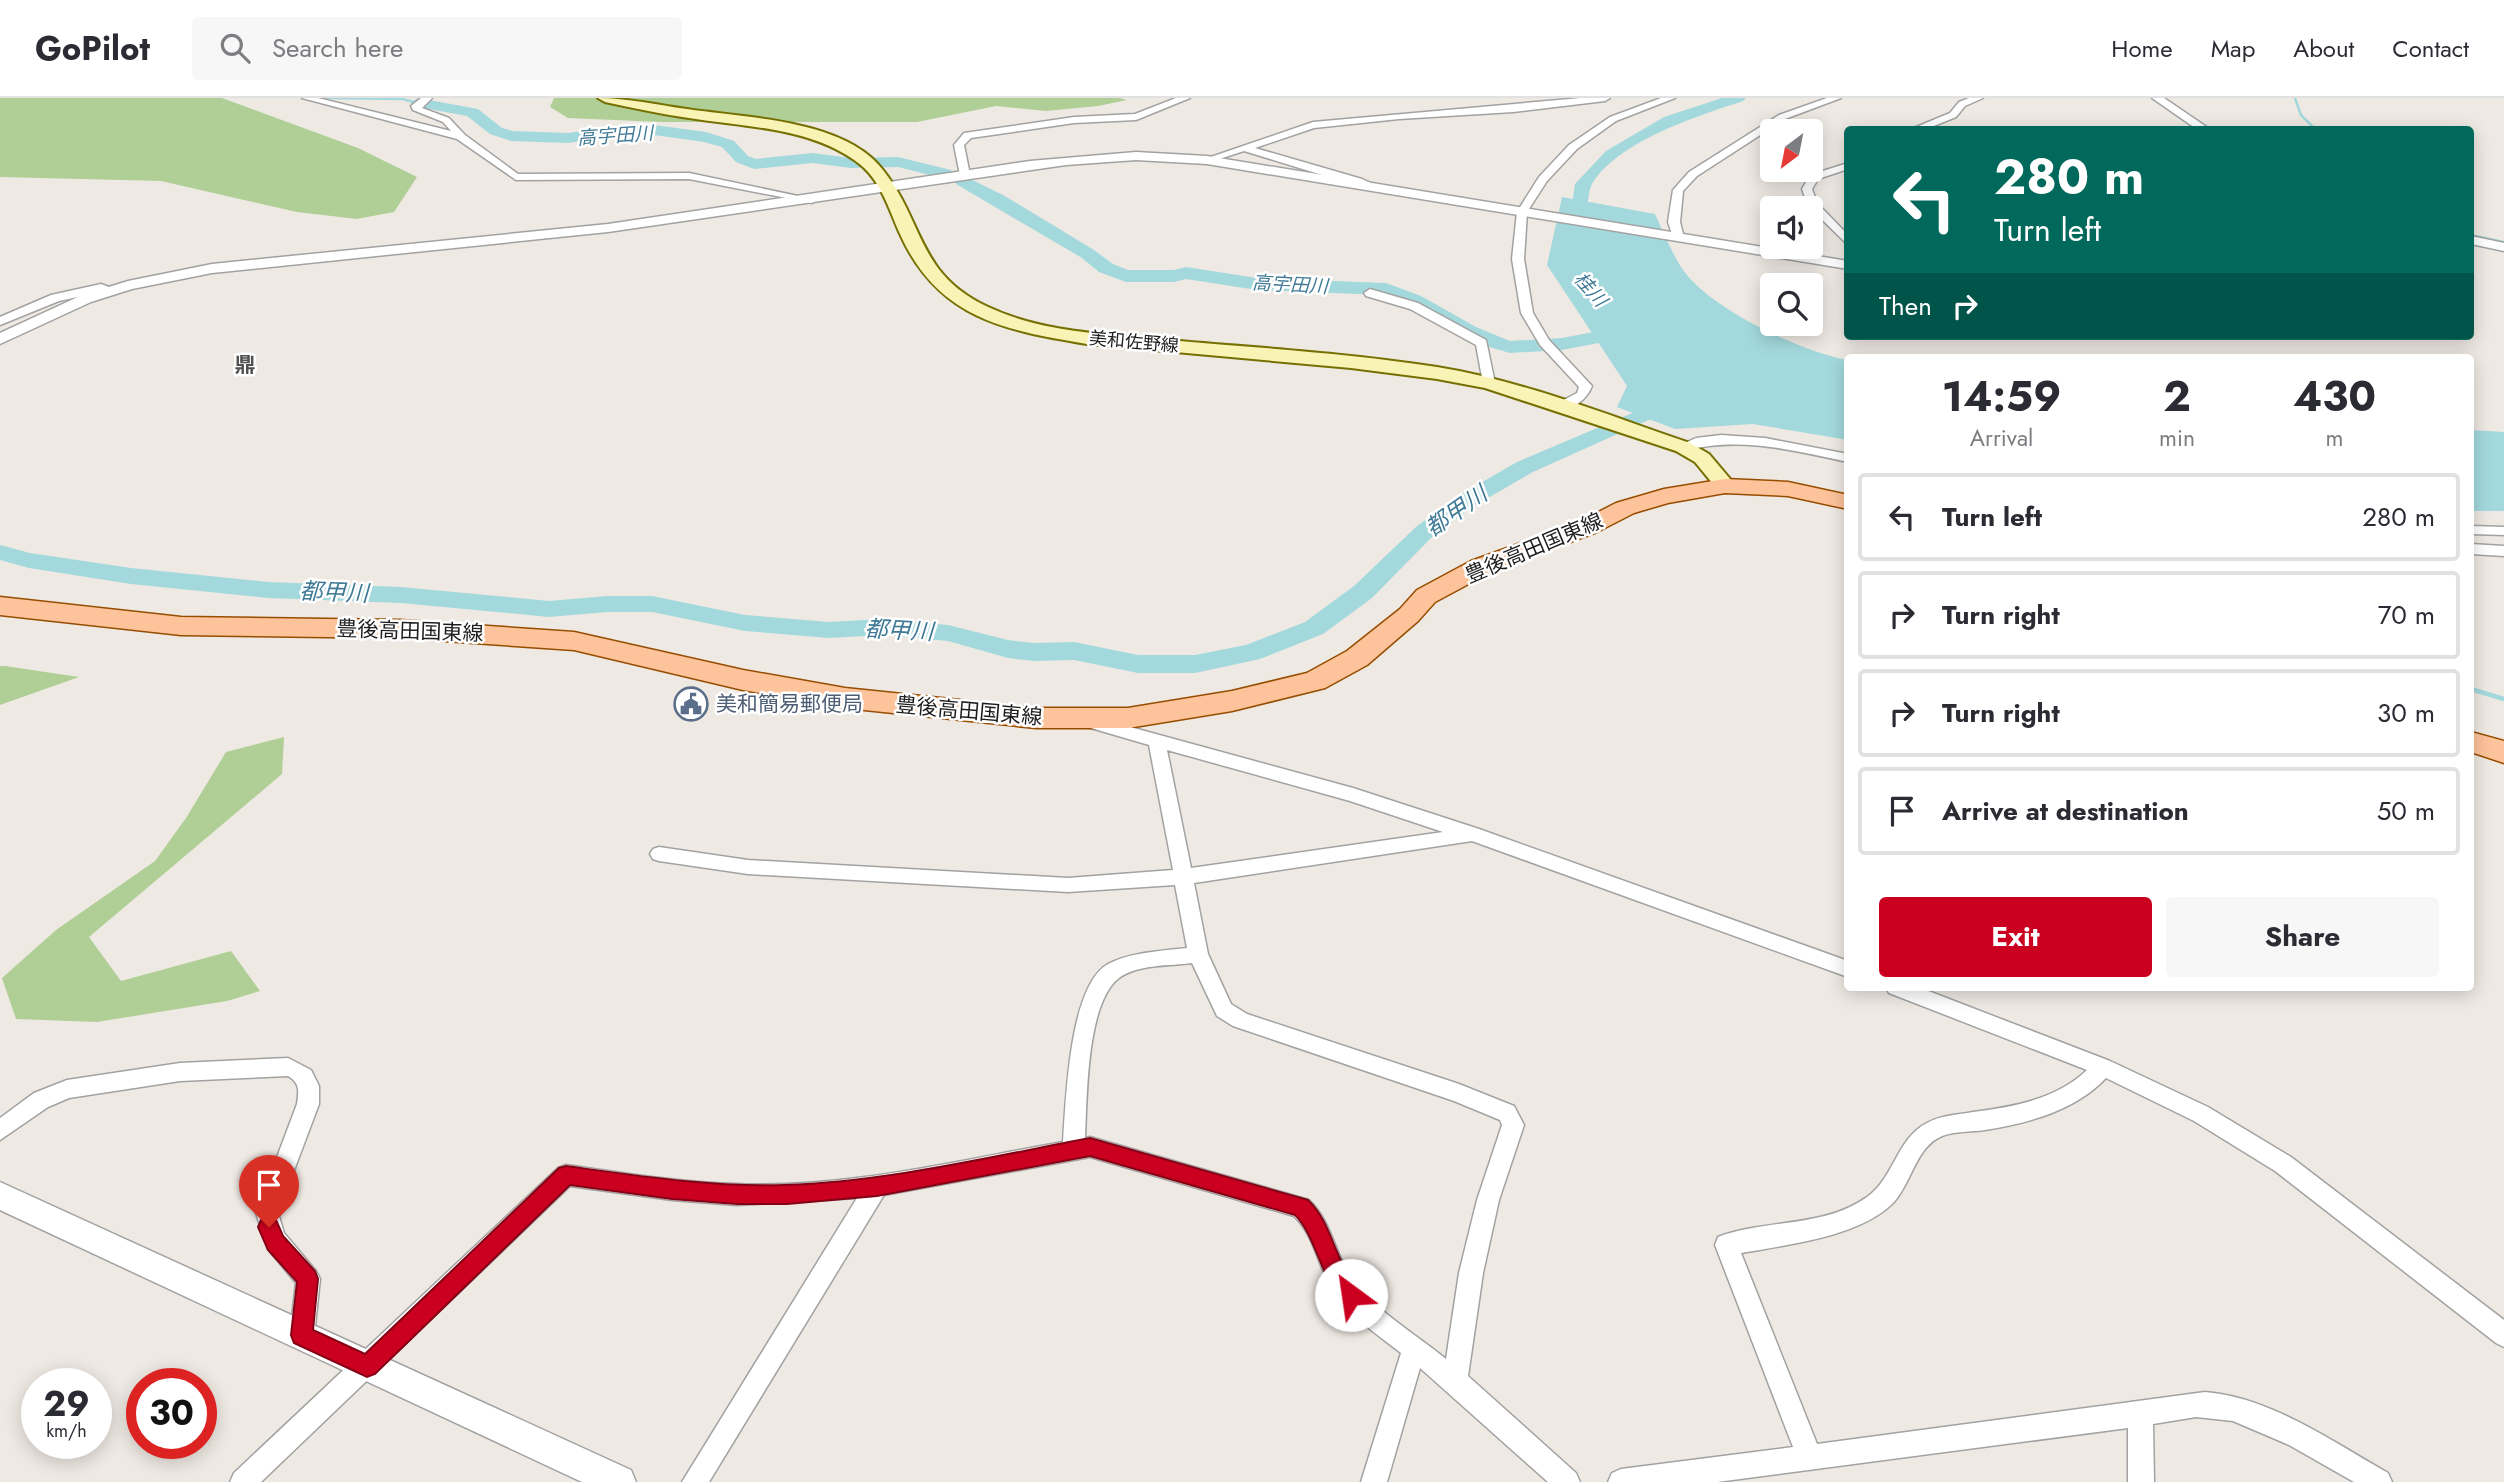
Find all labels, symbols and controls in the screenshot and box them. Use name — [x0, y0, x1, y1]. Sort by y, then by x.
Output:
search box — [192, 17, 682, 80]
text: GoPilot — [35, 25, 150, 72]
icon: search — [216, 29, 254, 67]
text: Search here — [272, 29, 403, 67]
text: Home — [2111, 31, 2173, 66]
text: Map — [2211, 31, 2255, 66]
text: About — [2293, 31, 2354, 66]
text: Contact — [2392, 31, 2469, 66]
water label: 高宇田川 — [576, 119, 656, 152]
north arrow — [1760, 119, 1824, 182]
map controls — [1760, 119, 1823, 336]
text: 280 m — [1994, 142, 2144, 212]
icon: left — [1879, 154, 1970, 245]
button: sound — [1760, 196, 1823, 259]
text: Turn left — [1994, 207, 2101, 253]
water label: 桂川 — [1568, 266, 1615, 314]
water label: 高宇田川 — [1251, 269, 1331, 300]
button: search — [1760, 273, 1823, 336]
text: Then — [1879, 287, 1932, 325]
icon: right — [1946, 287, 1984, 325]
street label: 美和佐野線 — [1088, 325, 1180, 359]
district label: 鼎 — [235, 350, 256, 380]
text: 14:59 — [1942, 366, 2061, 427]
text: 2 — [2163, 366, 2191, 427]
text: 430 — [2293, 366, 2376, 427]
text: Arrival — [1970, 421, 2033, 455]
text: min — [2159, 421, 2195, 455]
text: m — [2326, 421, 2344, 455]
water label: 都甲川 — [1418, 476, 1496, 545]
icon: left — [1883, 498, 1921, 536]
text: Turn left — [1942, 498, 2042, 536]
text: 280 m — [2362, 498, 2435, 536]
street label: 豊後高田国東線 — [1460, 505, 1608, 591]
water label: 都甲川 — [299, 574, 372, 610]
icon: right — [1883, 596, 1921, 634]
text: Turn right — [1942, 596, 2060, 634]
text: 70 m — [2378, 596, 2435, 634]
water label: 都甲川 — [864, 611, 937, 649]
street label: 豊後高田国東線 — [336, 613, 484, 649]
public building icon: 美和簡易郵便局 — [672, 685, 710, 723]
place label: 美和簡易郵便局 — [716, 689, 863, 719]
street label: 豊後高田国東線 — [894, 690, 1044, 732]
icon: right — [1883, 694, 1921, 732]
text: Turn right — [1942, 694, 2060, 732]
text: 30 m — [2377, 694, 2435, 732]
icon: arrive — [1883, 792, 1921, 830]
text: Arrive at destination — [1942, 792, 2189, 830]
text: 50 m — [2377, 792, 2435, 830]
button: Exit — [1879, 897, 2152, 977]
button: Share — [2166, 897, 2439, 977]
pin — [239, 1155, 299, 1227]
icon: arrive — [250, 1166, 288, 1204]
position arrow — [1314, 1258, 1388, 1332]
speed limit sign: 30 — [126, 1368, 217, 1459]
text: 29 — [43, 1379, 90, 1429]
text: km/h — [46, 1418, 87, 1444]

